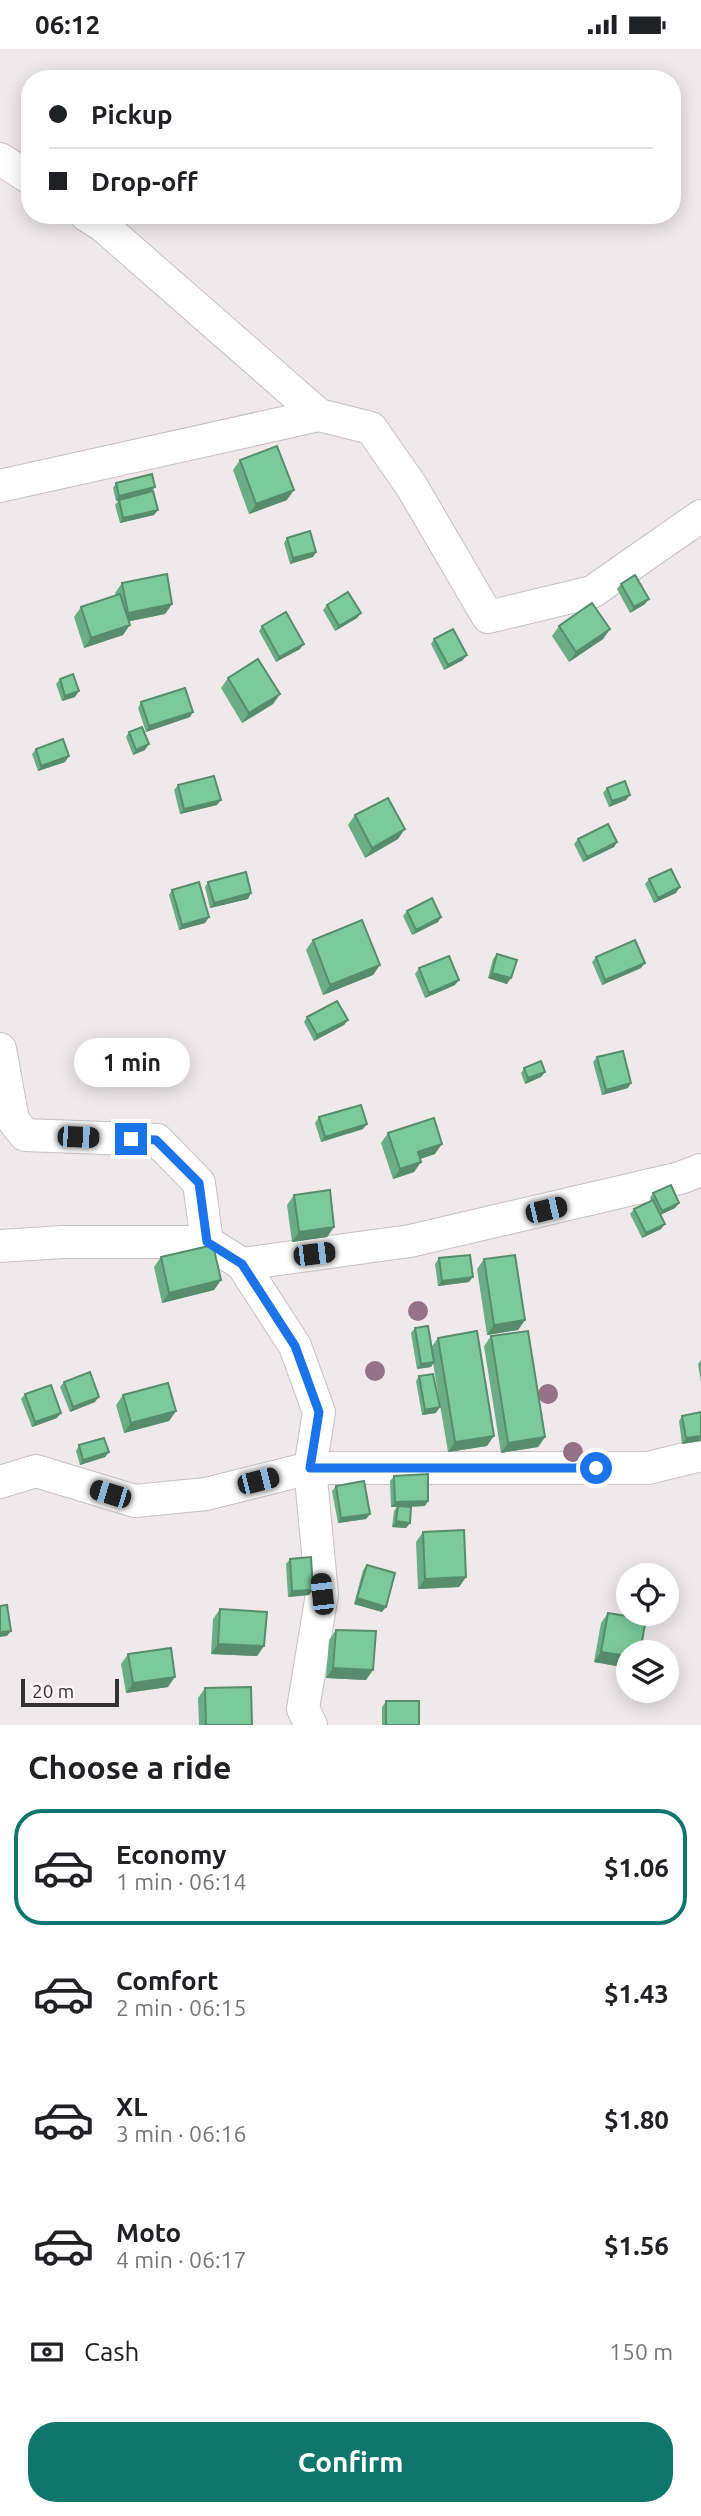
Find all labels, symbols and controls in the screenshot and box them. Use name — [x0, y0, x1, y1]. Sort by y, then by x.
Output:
text: 06:12 — [35, 10, 100, 39]
text: Pickup — [91, 100, 173, 129]
text: Drop-off — [91, 167, 198, 196]
callout: 1 min — [73, 1037, 189, 1087]
text: 1 min — [103, 1050, 161, 1075]
route end — [115, 1123, 147, 1155]
car — [57, 1126, 100, 1148]
car — [524, 1195, 569, 1225]
car — [292, 1241, 337, 1267]
route start — [580, 1452, 612, 1484]
car — [236, 1466, 281, 1496]
car — [87, 1478, 134, 1510]
map controls — [616, 1563, 679, 1703]
button: locate — [616, 1563, 679, 1626]
car — [310, 1572, 335, 1616]
button: layers — [616, 1640, 679, 1703]
scale bar — [21, 1676, 119, 1708]
text: 20 m — [32, 1680, 74, 1702]
text: Choose a ride — [28, 1749, 231, 1785]
icon: car — [32, 1836, 95, 1899]
text: Economy — [116, 1840, 226, 1869]
text: $1.06 — [604, 1853, 669, 1882]
text: 1 min · 06:14 — [116, 1869, 247, 1894]
icon: car — [32, 1962, 95, 2025]
text: Comfort — [116, 1966, 219, 1995]
text: $1.43 — [604, 1979, 669, 2008]
text: 2 min · 06:15 — [116, 1995, 247, 2020]
icon: car — [32, 2088, 95, 2151]
text: XL — [116, 2092, 147, 2121]
text: $1.80 — [604, 2105, 669, 2134]
text: 3 min · 06:16 — [116, 2121, 247, 2146]
icon: car — [32, 2214, 95, 2277]
text: Moto — [116, 2218, 181, 2247]
text: $1.56 — [604, 2231, 669, 2260]
text: 4 min · 06:17 — [116, 2247, 247, 2272]
icon: cash — [28, 2333, 66, 2371]
text: Cash — [84, 2337, 139, 2366]
text: 150 m — [609, 2339, 673, 2364]
button: Confirm — [28, 2422, 673, 2502]

